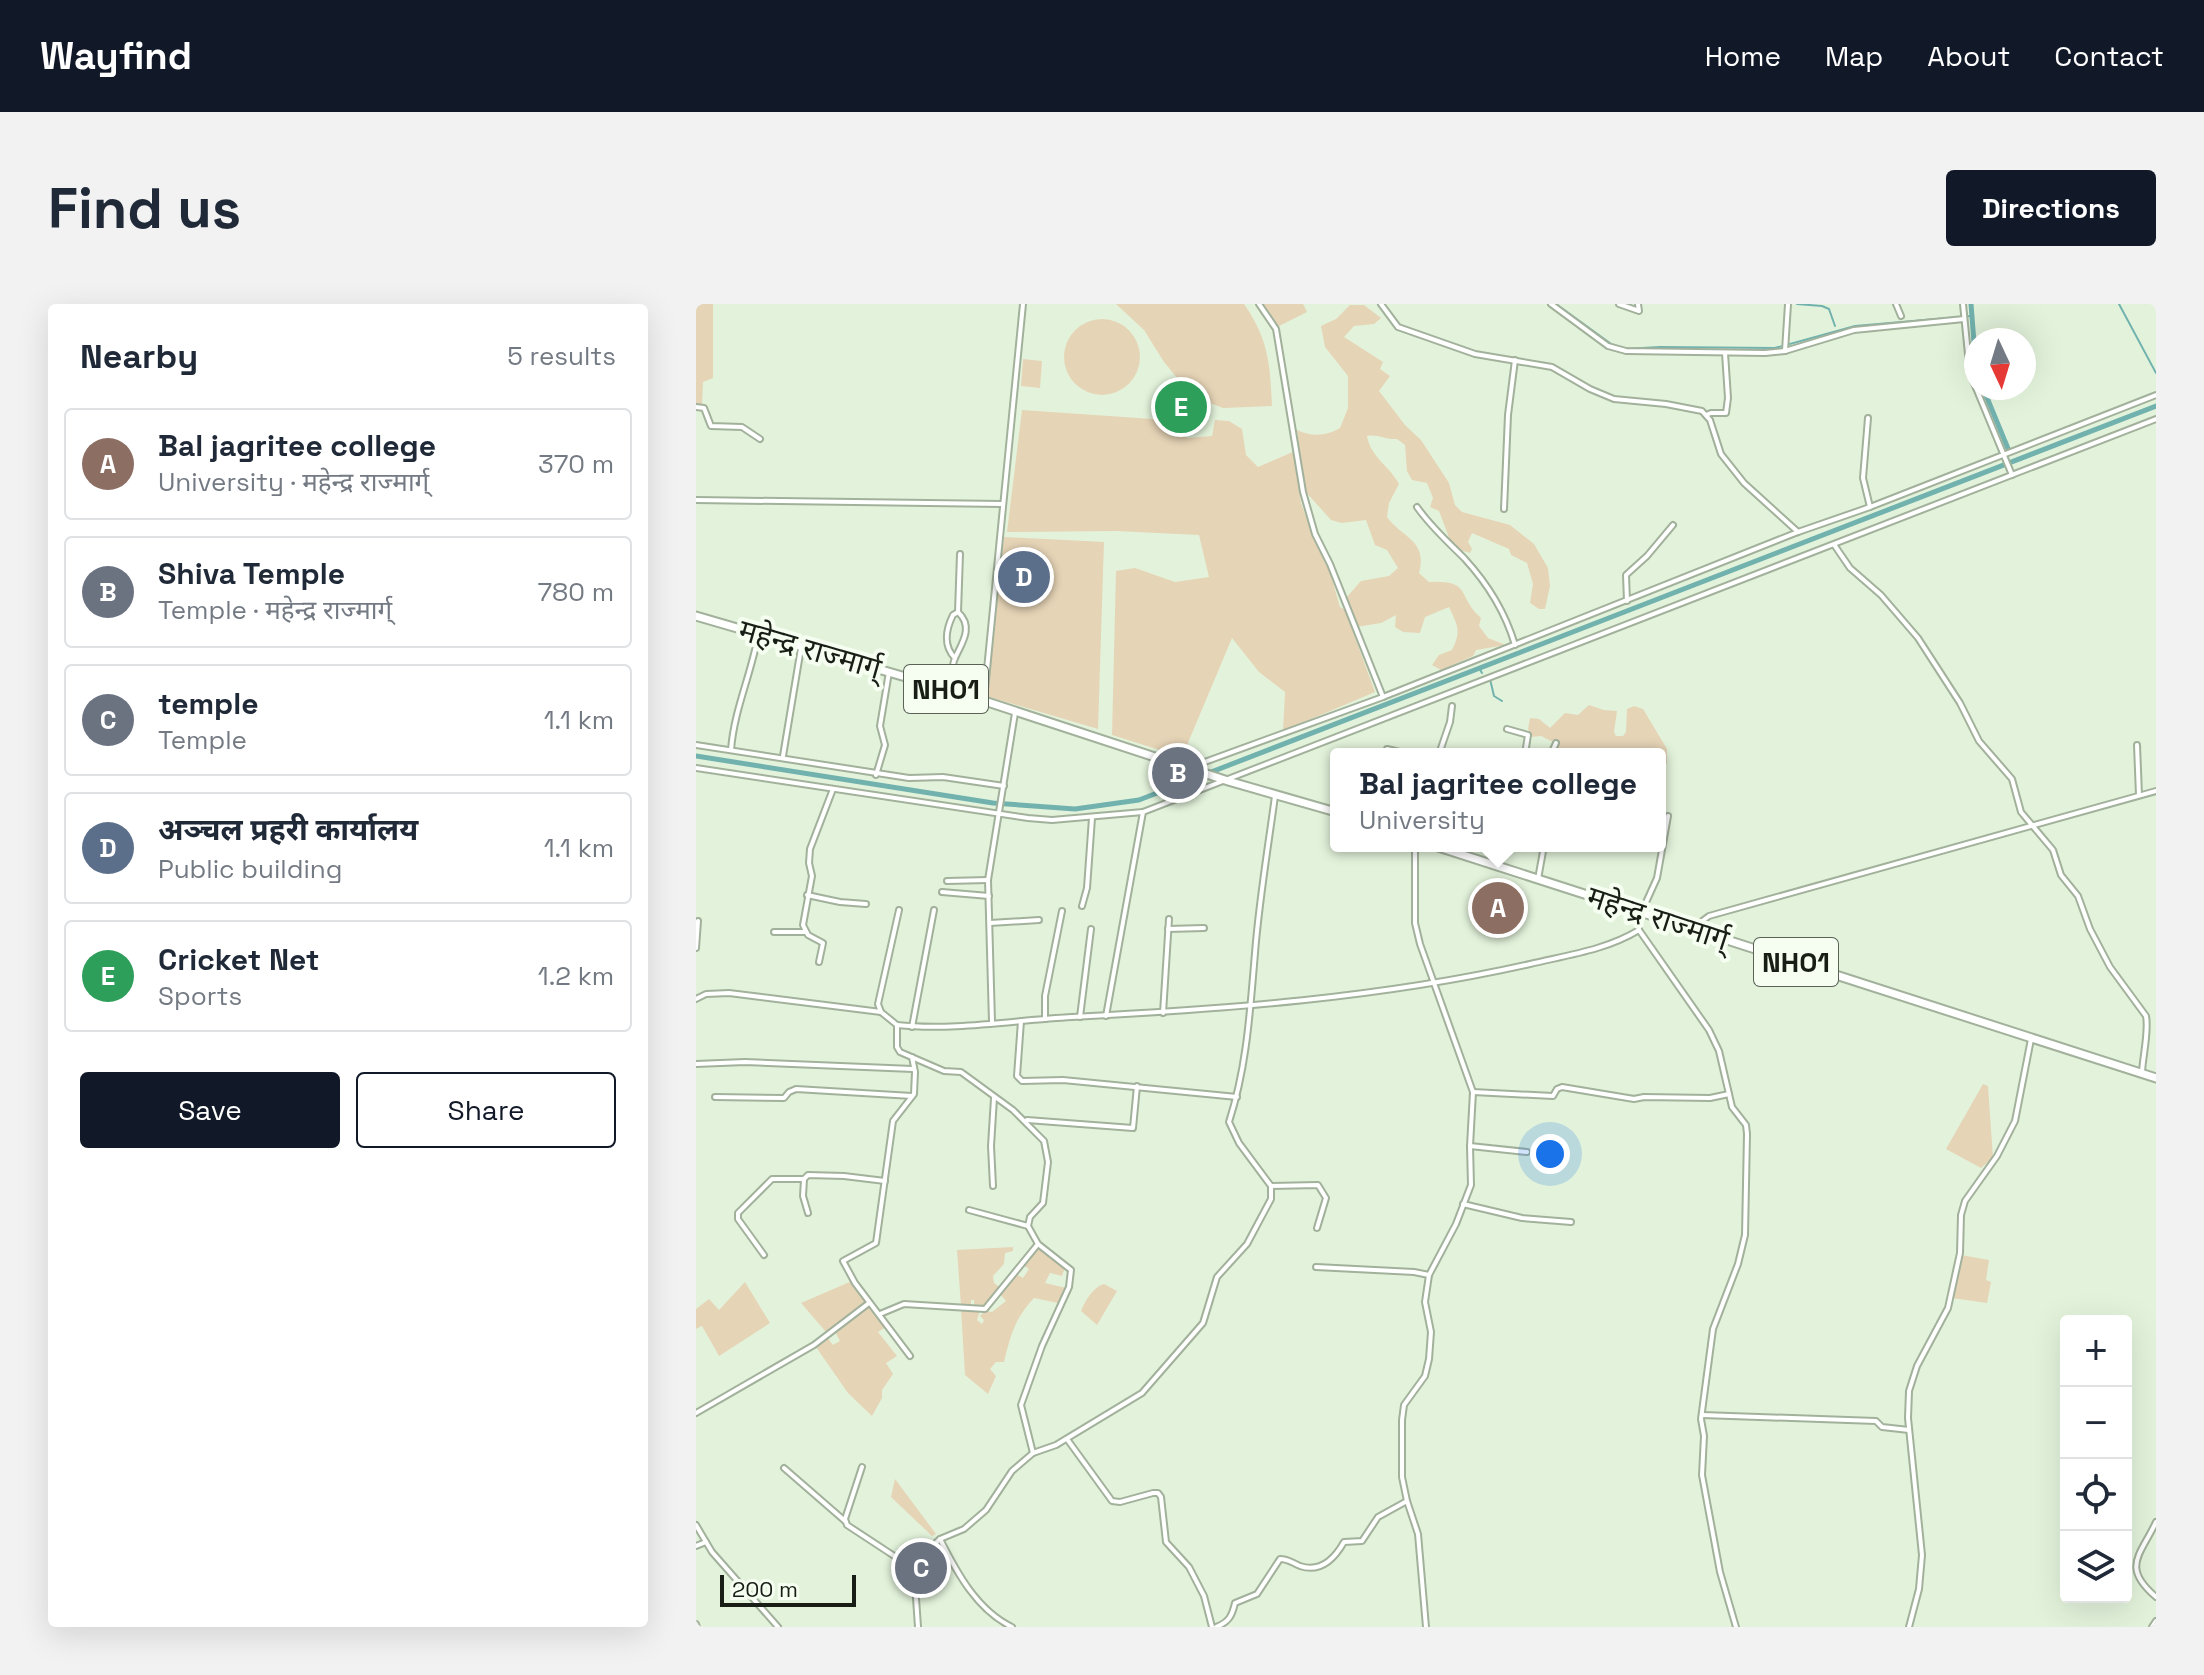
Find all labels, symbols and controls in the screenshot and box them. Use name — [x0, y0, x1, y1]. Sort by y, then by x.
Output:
text: Wayfind — [40, 32, 192, 80]
text: Home — [1705, 38, 1781, 74]
text: Map — [1825, 38, 1883, 74]
text: About — [1927, 38, 2010, 74]
text: Contact — [2054, 38, 2164, 74]
button: Directions — [1946, 170, 2156, 246]
text: Find us — [48, 173, 241, 244]
north arrow — [1964, 328, 2036, 400]
text: Nearby — [80, 335, 198, 378]
text: 5 results — [507, 339, 616, 373]
pin: E — [1155, 377, 1207, 437]
text: Bal jagritee college — [158, 426, 436, 465]
text: A — [100, 447, 116, 481]
text: 370 m — [538, 447, 614, 481]
text: University · महेन्द्र राज्मार्ग् — [158, 465, 429, 499]
pin: D — [998, 547, 1050, 607]
text: Shiva Temple — [158, 554, 345, 593]
text: B — [99, 575, 117, 609]
text: 780 m — [538, 575, 614, 609]
text: Temple · महेन्द्र राज्मार्ग् — [158, 593, 392, 627]
street label: महेन्द्र राज्मार्ग् — [734, 610, 890, 689]
road number: NH01 — [904, 665, 988, 713]
text: temple — [158, 684, 259, 723]
text: C — [100, 703, 116, 737]
text: 1.1 km — [544, 703, 614, 737]
text: Temple — [158, 723, 247, 757]
pin: B — [1152, 743, 1204, 803]
popup — [1330, 748, 1666, 852]
text: Bal jagritee college — [1359, 764, 1637, 803]
text: University — [1359, 803, 1485, 837]
text: अञ्चल प्रहरी कार्यालय — [158, 810, 418, 849]
text: D — [99, 831, 117, 865]
text: 1.1 km — [544, 831, 614, 865]
text: Public building — [158, 852, 342, 886]
street label: महेन्द्र राज्मार्ग् — [1582, 877, 1738, 960]
pin: A — [1472, 878, 1524, 938]
road number: NH01 — [1754, 938, 1838, 986]
text: Cricket Net — [158, 940, 320, 979]
text: E — [101, 959, 115, 993]
text: 1.2 km — [538, 959, 614, 993]
text: Sports — [158, 979, 242, 1013]
button: Save — [80, 1072, 340, 1148]
button: Share — [356, 1072, 616, 1148]
your location — [1530, 1134, 1570, 1174]
map controls — [2060, 1315, 2132, 1603]
button: + — [2060, 1315, 2132, 1387]
button: − — [2060, 1387, 2132, 1459]
button: locate — [2060, 1459, 2132, 1531]
button: layers — [2060, 1531, 2132, 1603]
pin: C — [895, 1538, 947, 1598]
scale bar — [720, 1571, 856, 1607]
text: 200 m — [732, 1575, 798, 1603]

